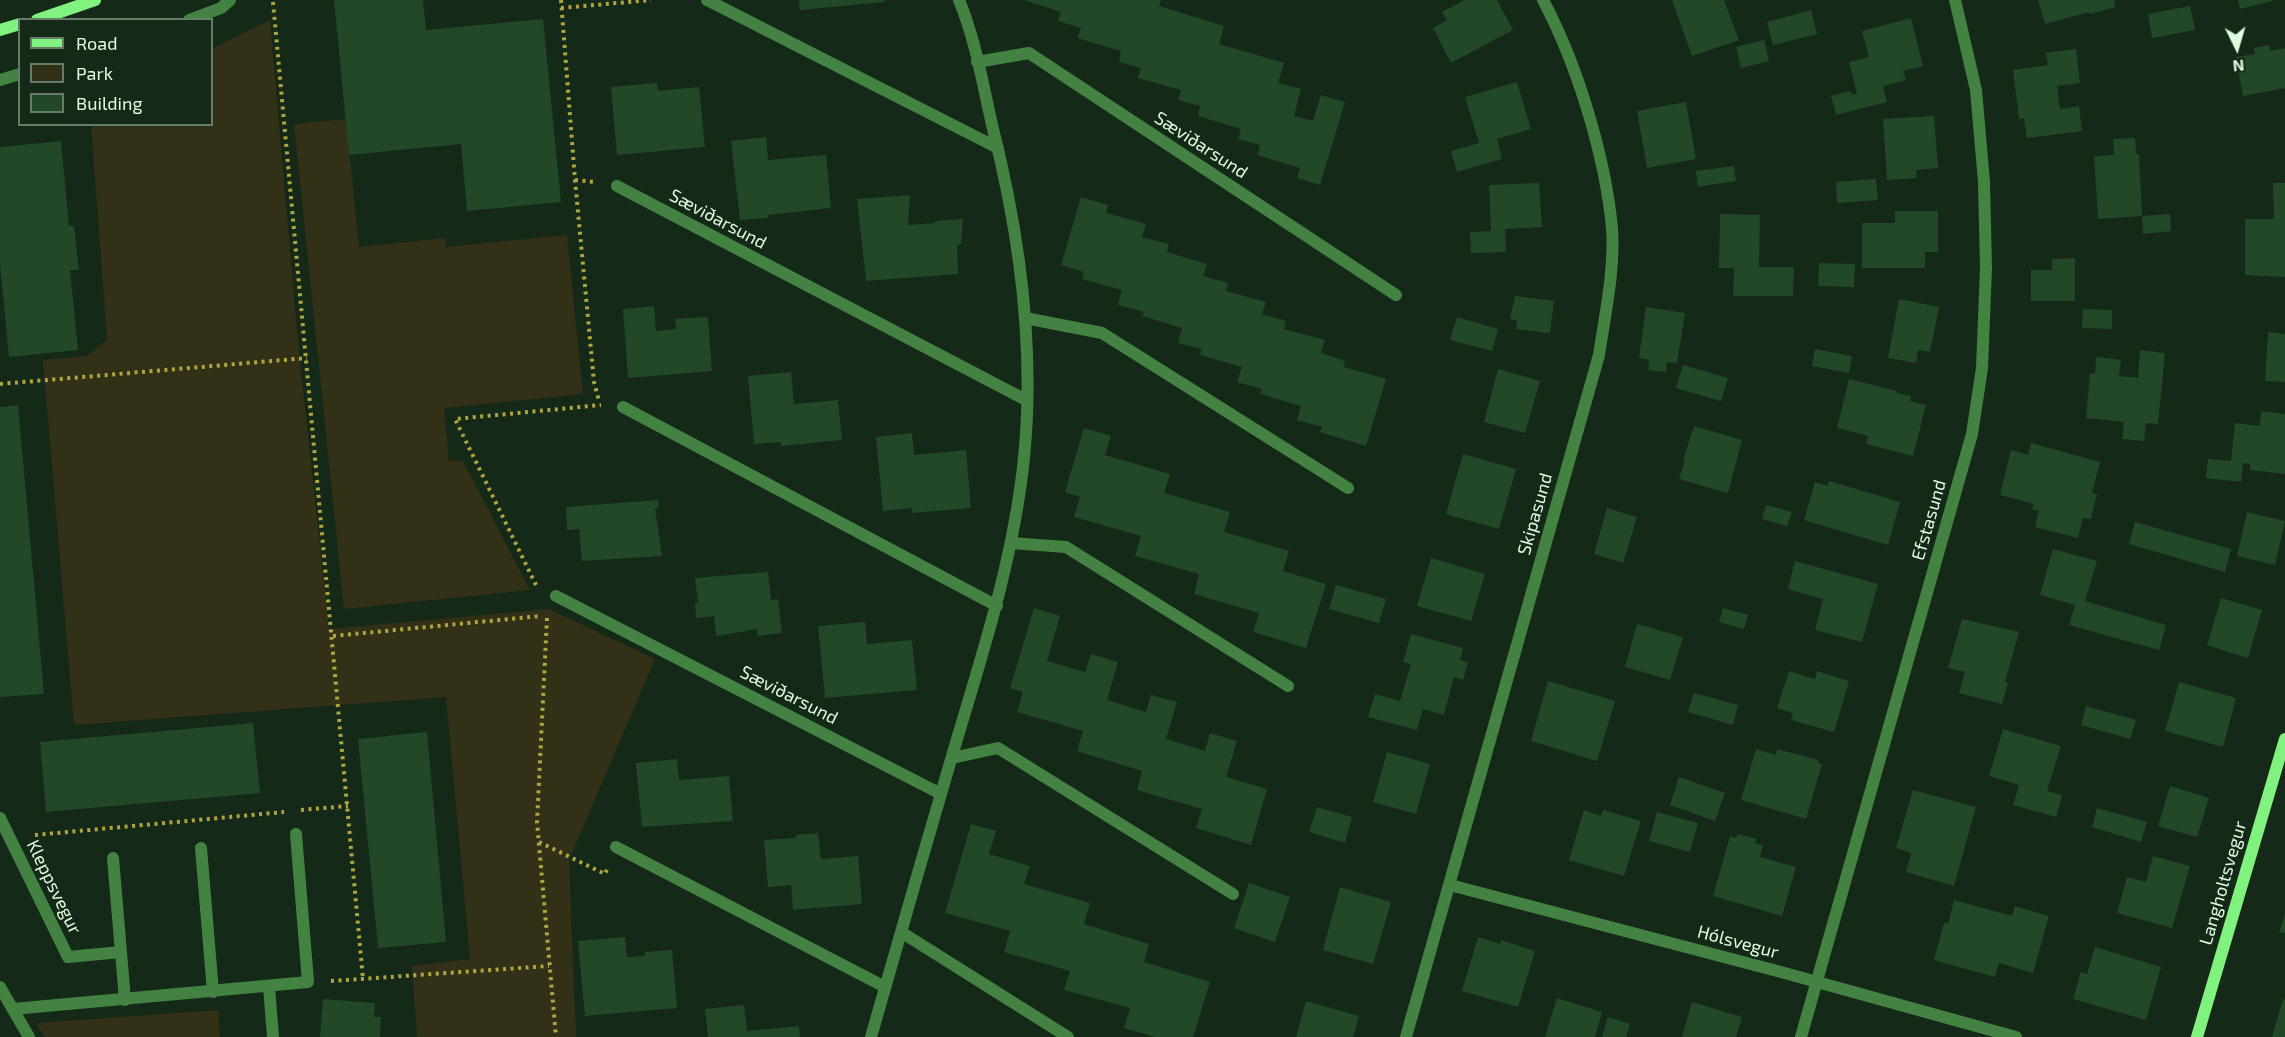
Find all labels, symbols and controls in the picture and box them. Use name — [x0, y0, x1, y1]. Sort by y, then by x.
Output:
legend — [18, 18, 213, 126]
north arrow — [2207, 18, 2267, 78]
text: Road — [76, 32, 117, 54]
text: N — [2232, 56, 2245, 76]
text: Park — [76, 62, 113, 84]
text: Building — [76, 92, 143, 114]
street label: Sæviðarsund — [1150, 107, 1252, 183]
street label: Sæviðarsund — [666, 184, 770, 254]
street label: Skipasund — [1513, 471, 1557, 557]
street label: Efstasund — [1907, 477, 1951, 563]
street label: Sæviðarsund — [736, 661, 842, 729]
street label: Langholtsvegur — [2195, 818, 2251, 948]
street label: Kleppsvegur — [22, 836, 86, 938]
street label: Hólsvegur — [1695, 921, 1781, 963]

